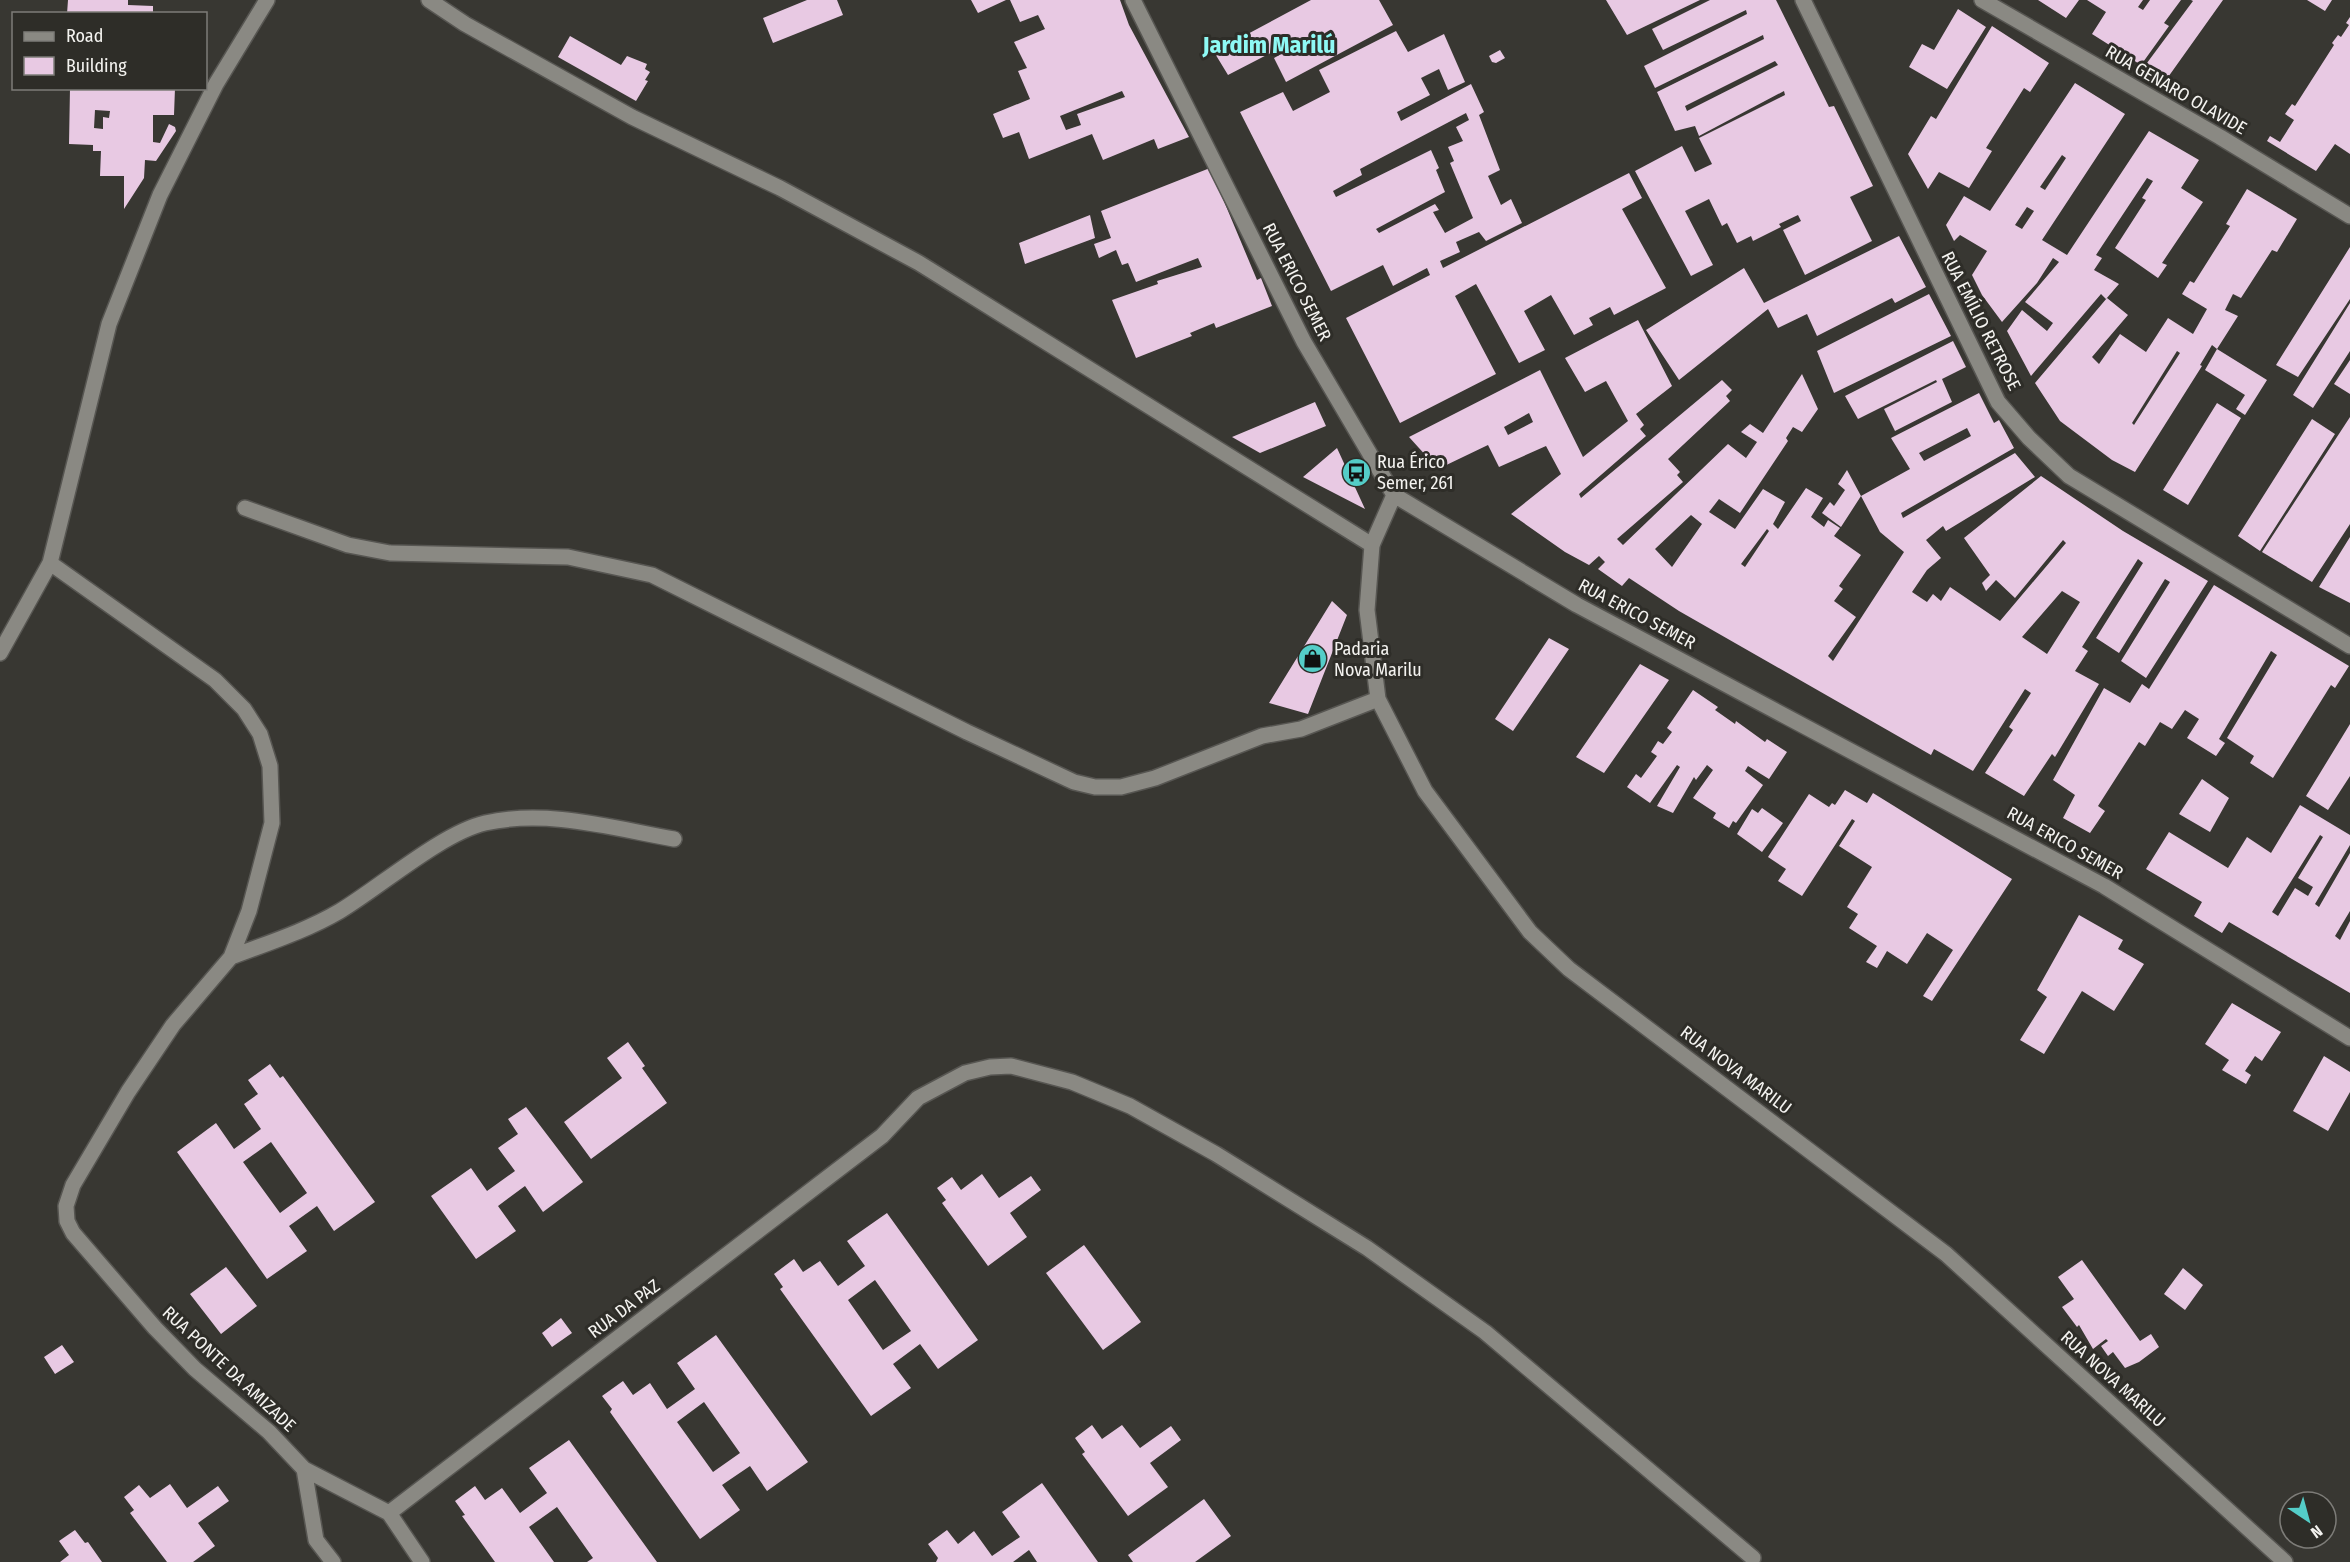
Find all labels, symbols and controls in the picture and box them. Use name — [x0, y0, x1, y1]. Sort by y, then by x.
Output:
legend — [12, 12, 207, 90]
text: Road — [66, 25, 103, 47]
district label: Jardim Marilú — [1202, 31, 1335, 59]
street label: RUA GENARO OLAVIDE — [2101, 41, 2251, 139]
text: Building — [66, 55, 127, 77]
street label: RUA ERICO SEMER — [1258, 219, 1336, 345]
street label: RUA EMÍLIO RETROSE — [1936, 247, 2026, 394]
place label: Rua Érico Semer, 261 — [1377, 450, 1453, 494]
bus stop icon: Rua Érico Semer, 261 — [1340, 456, 1372, 488]
street label: RUA ERICO SEMER — [1575, 574, 1699, 654]
place label: Padaria Nova Marilu — [1334, 638, 1422, 681]
shop icon: Padaria Nova Marilu — [1297, 643, 1329, 675]
street label: RUA ERICO SEMER — [2003, 802, 2127, 884]
street label: RUA NOVA MARILU — [1676, 1021, 1796, 1119]
street label: RUA DA PAZ — [584, 1275, 664, 1343]
street label: RUA PONTE DA AMIZADE — [158, 1302, 300, 1436]
street label: RUA NOVA MARILU — [2056, 1326, 2170, 1432]
north arrow — [2278, 1490, 2338, 1550]
text: N — [2307, 1521, 2326, 1542]

